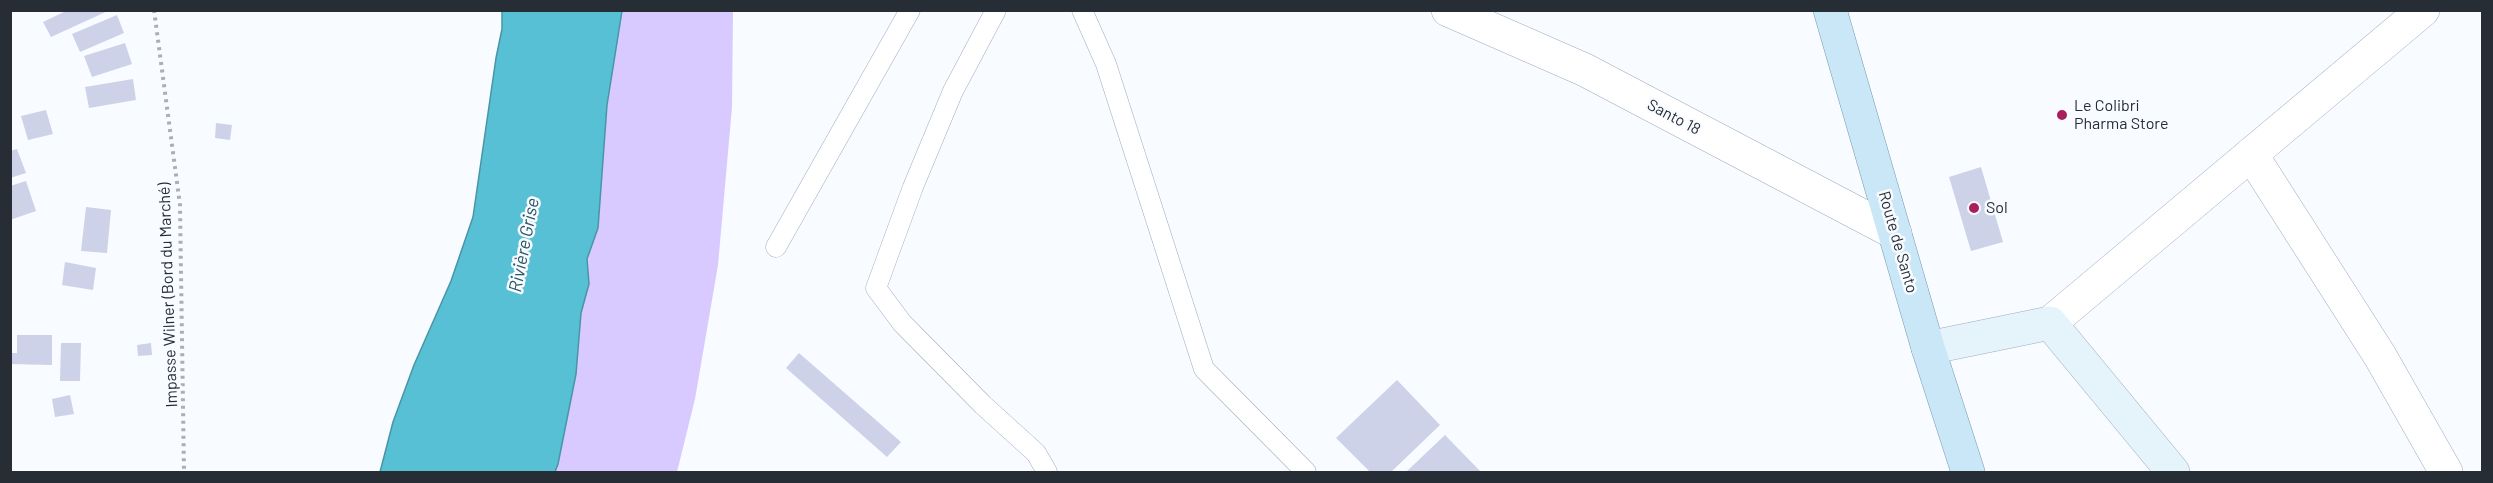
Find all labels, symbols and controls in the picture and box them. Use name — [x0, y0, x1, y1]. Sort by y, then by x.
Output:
street label: Santo 18 — [1644, 95, 1704, 139]
place label: Le Colibri Pharma Store — [2074, 96, 2169, 134]
marker: Le Colibri Pharma Store — [2055, 108, 2069, 122]
street label: Impasse Wilner (Bord du Marché) — [154, 182, 182, 408]
street label: Route de Santo — [1874, 189, 1922, 295]
water label: Rivière Grise — [504, 196, 544, 294]
place label: Sol — [1986, 198, 2008, 218]
marker: Sol — [1967, 201, 1981, 215]

